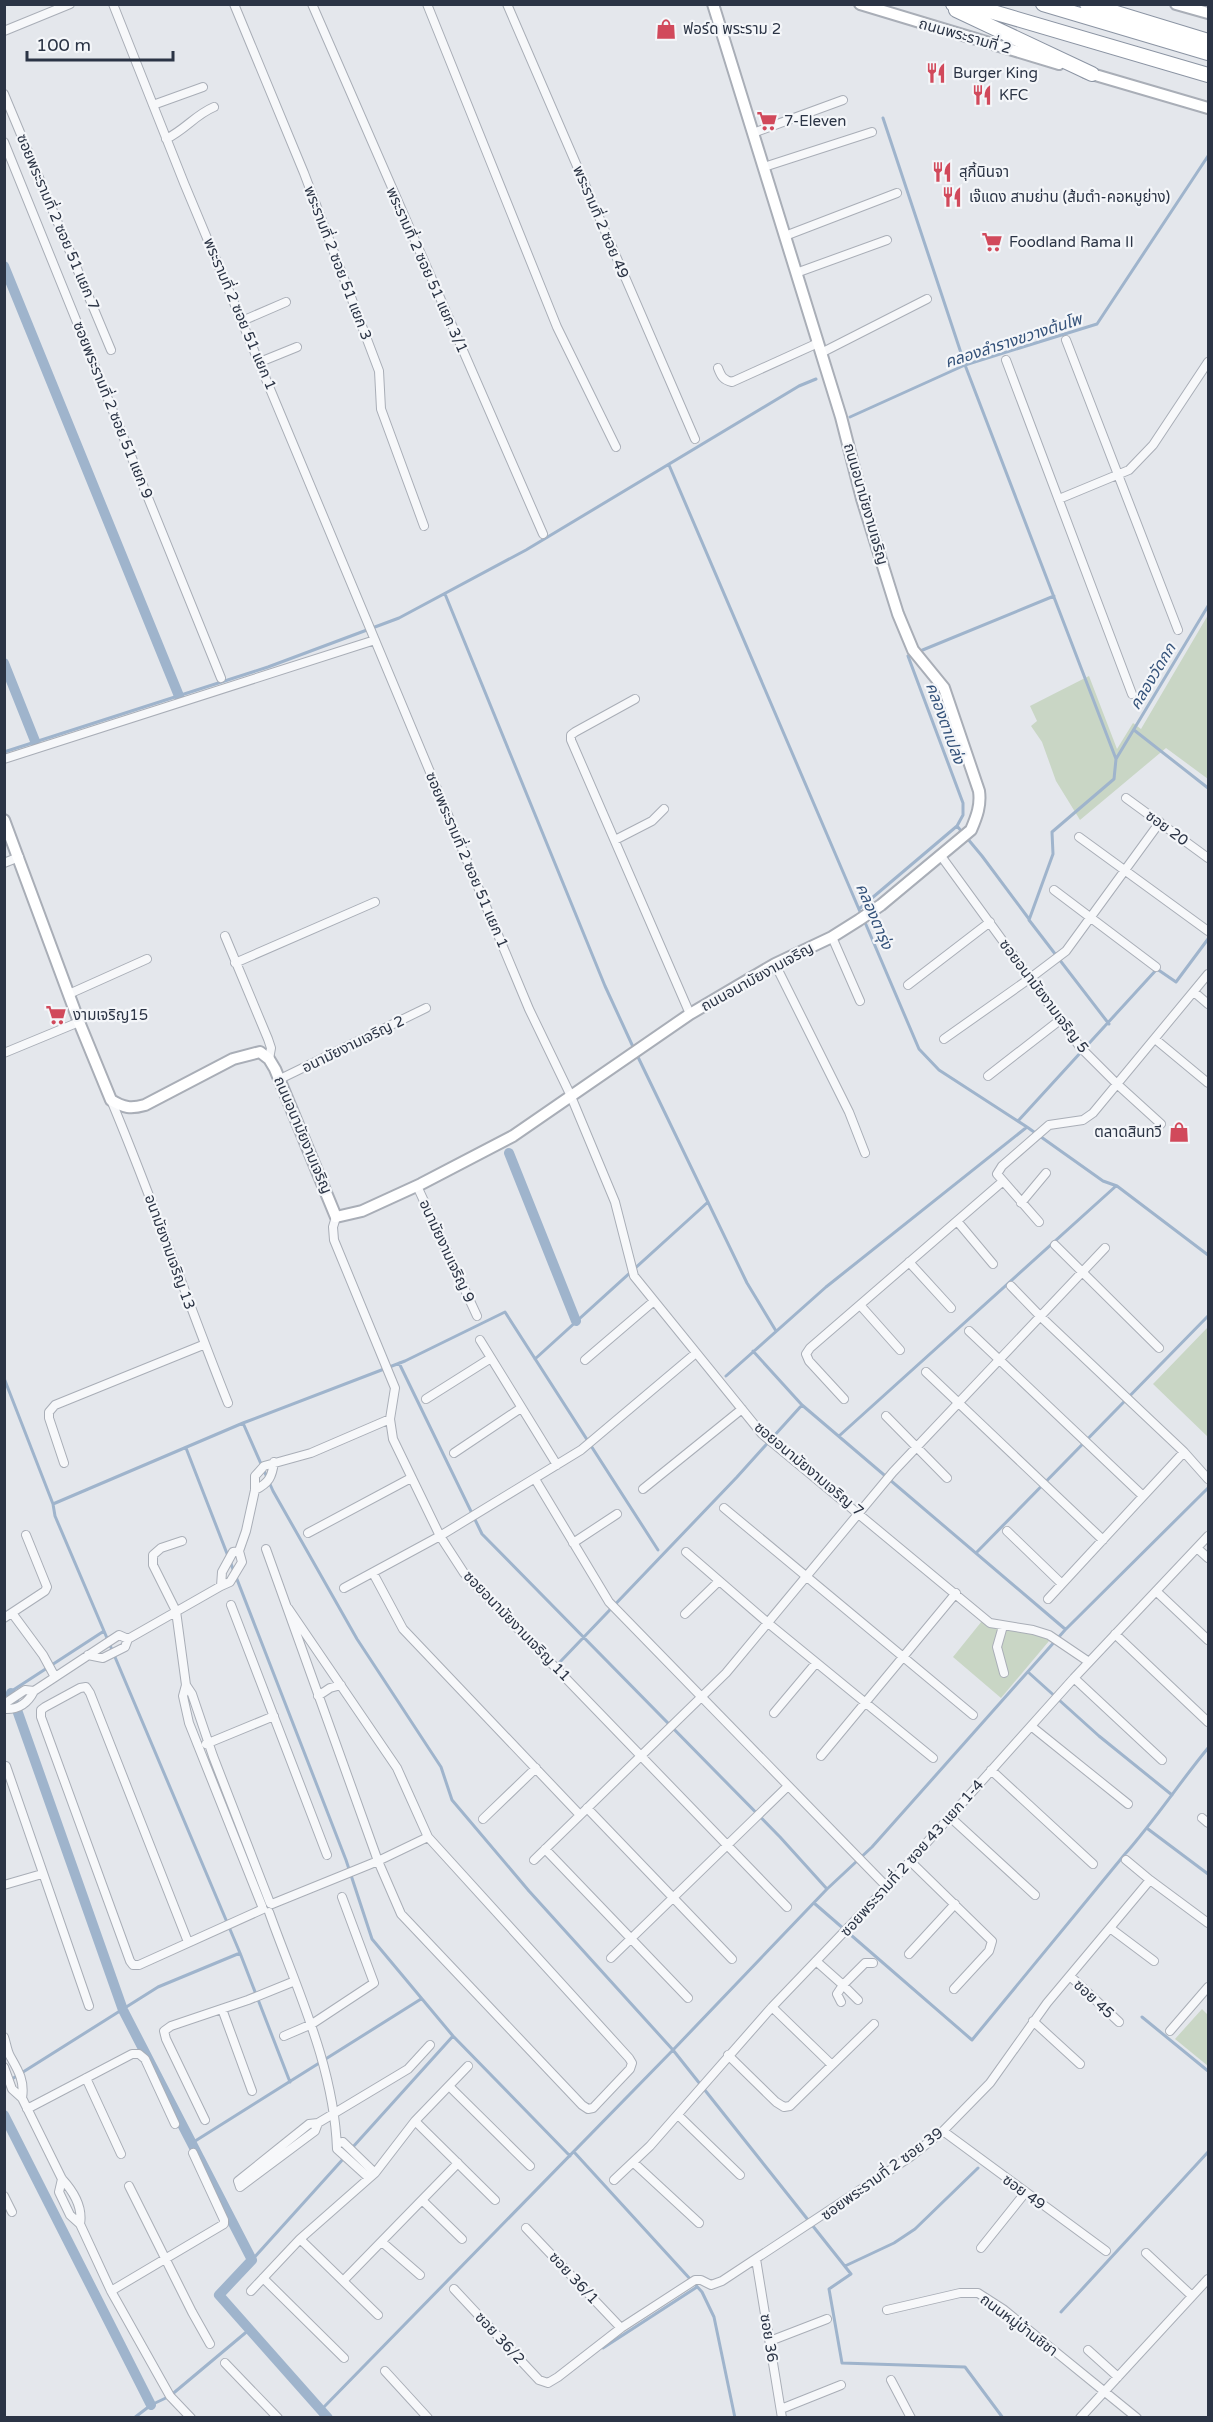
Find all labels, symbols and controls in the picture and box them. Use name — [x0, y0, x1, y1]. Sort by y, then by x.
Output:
street label: ถนนพระรามที่ 2 — [917, 12, 1014, 58]
shop icon: ฟอร์ด พระราม 2 — [654, 17, 678, 41]
place label: ฟอร์ด พระราม 2 — [683, 20, 781, 38]
scale bar — [27, 24, 172, 62]
text: 100 m — [36, 34, 91, 56]
restaurant icon: Burger King — [924, 61, 948, 85]
place label: Burger King — [953, 64, 1038, 82]
restaurant icon: KFC — [970, 83, 994, 107]
place label: KFC — [999, 86, 1028, 104]
supermarket icon: 7-Eleven — [755, 109, 779, 133]
place label: 7-Eleven — [784, 112, 846, 130]
street label: ซอยพระรามที่ 2 ซอย 51 แยก 7 — [13, 131, 105, 313]
restaurant icon: สุกี้นินจา — [930, 160, 954, 184]
place label: สุกี้นินจา — [959, 161, 1009, 181]
street label: พระรามที่ 2 ซอย 49 — [569, 162, 635, 281]
street label: พระรามที่ 2 ซอย 51 แยก 3 — [300, 183, 378, 343]
street label: พระรามที่ 2 ซอย 51 แยก 3/1 — [382, 183, 474, 356]
restaurant icon: เจ๊แดง สามย่าน (ส้มตำ-คอหมูย่าง) — [940, 185, 964, 209]
place label: เจ๊แดง สามย่าน (ส้มตำ-คอหมูย่าง) — [969, 188, 1170, 206]
supermarket icon: Foodland Rama II — [980, 230, 1004, 254]
place label: Foodland Rama II — [1009, 233, 1134, 251]
street label: พระรามที่ 2 ซอย 51 แยก 1 — [200, 234, 282, 393]
water label: คลองลำรางขวางต้นโพ — [942, 309, 1086, 373]
street label: ซอยพระรามที่ 2 ซอย 51 แยก 9 — [69, 318, 159, 501]
street label: ถนนอนามัยงามเจริญ — [840, 441, 892, 567]
water label: คลองวัดกก — [1125, 639, 1181, 713]
water label: คลองตาเปล่ง — [921, 680, 970, 768]
street label: ซอยพระรามที่ 2 ซอย 51 แยก 1 — [422, 769, 514, 951]
street label: ซอย 20 — [1142, 806, 1192, 850]
water label: คลองตารุ่ง — [851, 880, 897, 954]
street label: ซอยอนามัยงามเจริญ 5 — [995, 936, 1093, 1056]
street label: ถนนอนามัยงามเจริญ — [698, 939, 816, 1015]
supermarket icon: งามเจริญ15 — [44, 1003, 68, 1027]
place label: งามเจริญ15 — [73, 1006, 148, 1024]
street label: อนามัยงามเจริญ 2 — [299, 1011, 407, 1077]
street label: ถนนอนามัยงามเจริญ — [270, 1074, 336, 1196]
shop icon: ตลาดสินทวี — [1167, 1120, 1191, 1144]
place label: ตลาดสินทวี — [1094, 1123, 1162, 1141]
street label: อนามัยงามเจริญ 13 — [141, 1192, 199, 1312]
street label: อนามัยงามเจริญ 9 — [415, 1197, 479, 1305]
street label: ซอยอนามัยงามเจริญ 7 — [751, 1418, 867, 1520]
street label: ซอยอนามัยงามเจริญ 11 — [460, 1567, 574, 1685]
street label: ซอยพระรามที่ 2 ซอย 43 แยก 1-4 — [835, 1774, 987, 1940]
street label: ซอย 45 — [1070, 1976, 1118, 2022]
street label: ซอยพระรามที่ 2 ซอย 39 — [816, 2122, 946, 2224]
street label: ซอย 49 — [999, 2170, 1049, 2214]
street label: ซอย 36/1 — [545, 2248, 603, 2308]
street label: ถนนหมู่บ้านชิชา — [977, 2290, 1061, 2360]
street label: ซอย 36/2 — [471, 2308, 529, 2368]
street label: ซอย 36 — [756, 2313, 782, 2363]

